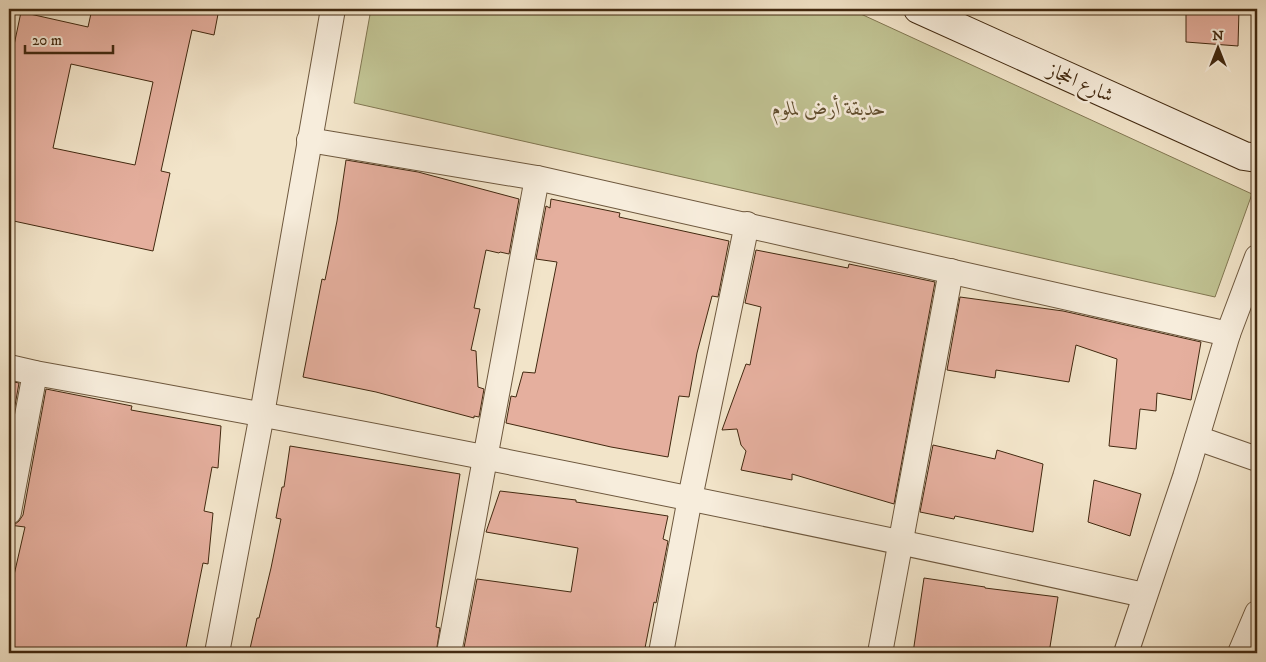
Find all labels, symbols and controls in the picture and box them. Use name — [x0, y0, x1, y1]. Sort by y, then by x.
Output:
scale bar — [25, 22, 112, 54]
north arrow — [1194, 22, 1244, 72]
text: N — [1212, 27, 1224, 45]
text: 20 m — [32, 31, 62, 50]
street label: شارع الحجاز — [1040, 57, 1117, 113]
park label: حديقة أرض لملوم — [772, 94, 886, 126]

